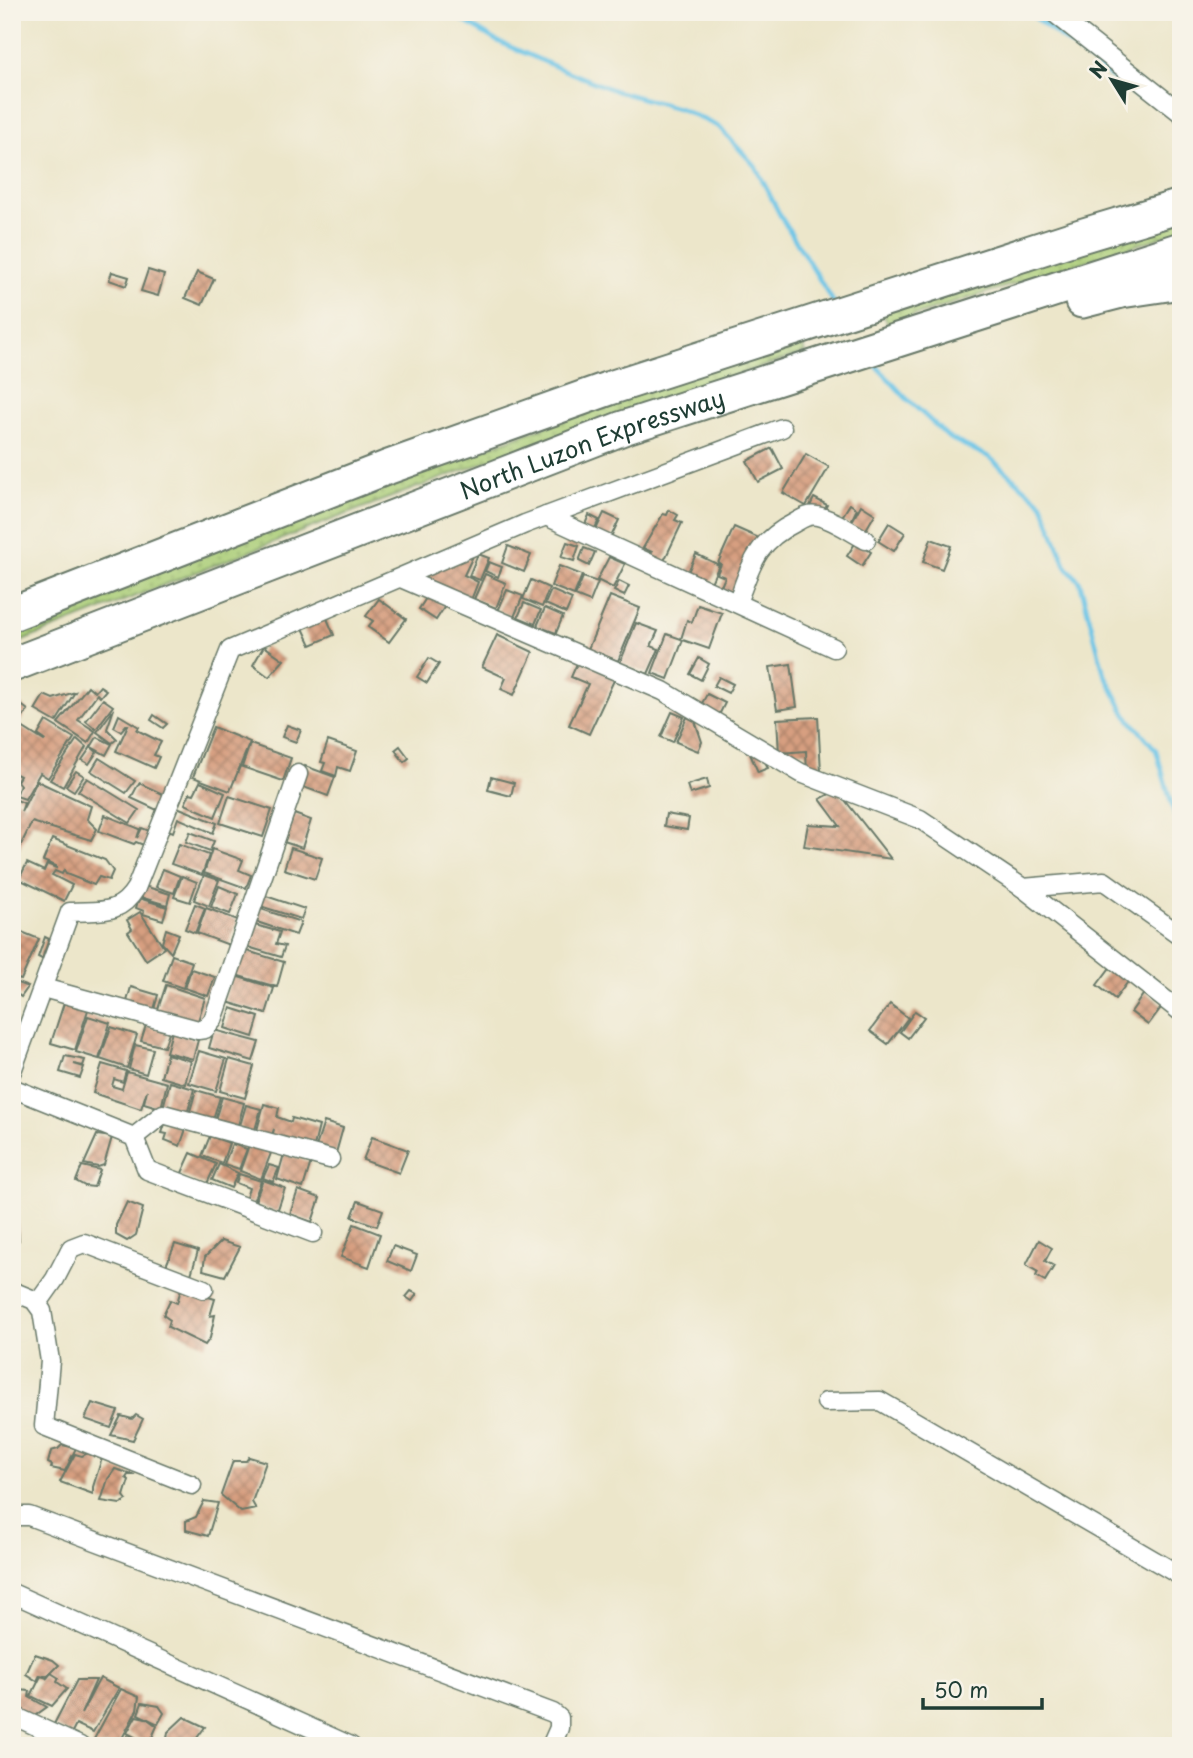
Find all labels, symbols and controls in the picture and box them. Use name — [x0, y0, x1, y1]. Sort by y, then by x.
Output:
north arrow — [1078, 46, 1148, 116]
text: N — [1082, 55, 1113, 84]
street label: North Luzon Expressway — [454, 379, 729, 508]
scale bar — [923, 1667, 1042, 1711]
text: 50 m — [934, 1673, 988, 1705]

